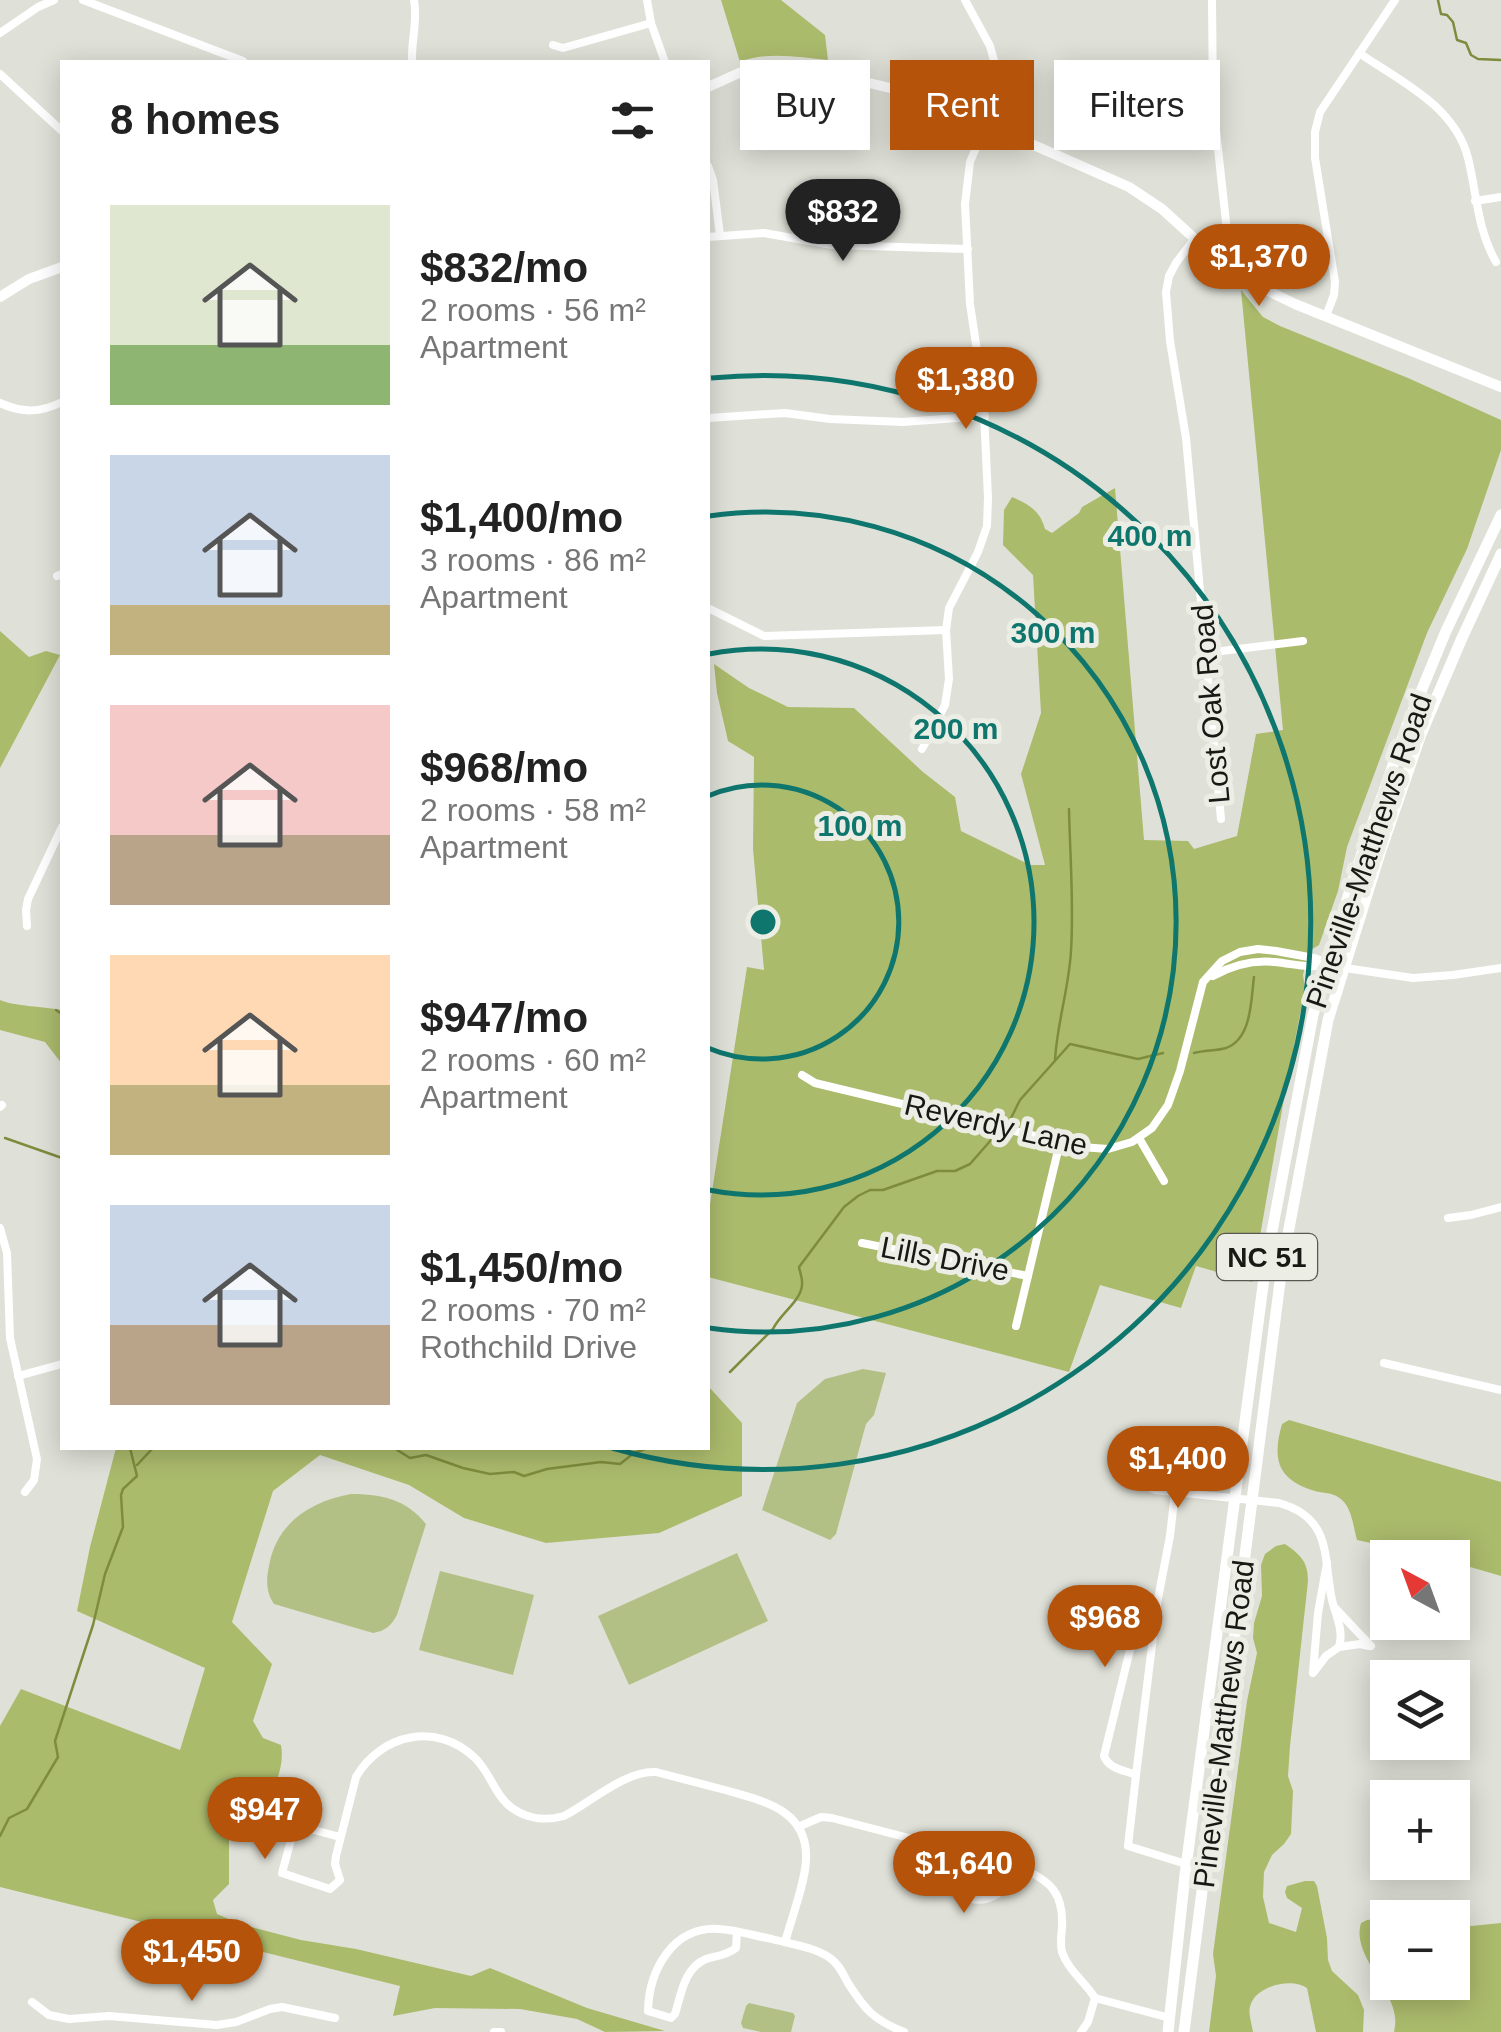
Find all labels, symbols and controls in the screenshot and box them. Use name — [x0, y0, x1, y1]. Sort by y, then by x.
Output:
chip: Buy — [740, 60, 870, 150]
chip: Rent — [890, 60, 1034, 150]
chip: Filters — [1054, 60, 1220, 150]
icon: filters — [605, 93, 660, 148]
text: 8 homes — [110, 96, 280, 143]
pin: $832 — [784, 179, 902, 264]
text: $832 — [807, 193, 879, 229]
pin: $1,370 — [1178, 224, 1340, 309]
text: $1,370 — [1210, 238, 1308, 274]
text: $832/mo — [420, 244, 588, 291]
icon: home — [190, 245, 310, 365]
text: 2 rooms · 56 m² — [420, 292, 646, 328]
text: Apartment — [420, 329, 568, 365]
pin: $1,380 — [885, 347, 1047, 432]
text: $1,380 — [917, 361, 1015, 397]
text: $1,400/mo — [420, 494, 623, 541]
icon: home — [190, 495, 310, 615]
text: 400 m — [1107, 519, 1193, 552]
text: 3 rooms · 86 m² — [420, 542, 646, 578]
text: Apartment — [420, 579, 568, 615]
street label: Lost Oak Road — [1185, 603, 1236, 805]
text: 300 m — [1010, 616, 1096, 649]
street label: Pineville-Matthews Road — [1299, 689, 1438, 1012]
text: 200 m — [913, 712, 999, 745]
text: $968/mo — [420, 744, 588, 791]
icon: home — [190, 745, 310, 865]
text: 2 rooms · 58 m² — [420, 792, 646, 828]
text: 100 m — [817, 809, 903, 842]
text: Apartment — [420, 829, 568, 865]
centre of rings — [745, 904, 781, 940]
text: $947/mo — [420, 994, 588, 1041]
icon: home — [190, 995, 310, 1115]
text: 2 rooms · 60 m² — [420, 1042, 646, 1078]
text: Apartment — [420, 1079, 568, 1115]
street label: Reverdy Lane — [901, 1087, 1091, 1162]
street label: Lills Drive — [878, 1230, 1012, 1287]
road number: NC 51 — [1217, 1234, 1317, 1280]
text: $1,450/mo — [420, 1244, 623, 1291]
icon: home — [190, 1245, 310, 1365]
text: 2 rooms · 70 m² — [420, 1292, 646, 1328]
text: Rothchild Drive — [420, 1329, 637, 1365]
pin: $1,400 — [1097, 1426, 1259, 1511]
text: $1,400 — [1129, 1440, 1227, 1476]
north arrow — [1370, 1540, 1470, 1640]
map controls — [1370, 1540, 1470, 2000]
street label: Pineville-Matthews Road — [1187, 1558, 1260, 1890]
pin: $968 — [1046, 1585, 1164, 1670]
text: $968 — [1069, 1599, 1141, 1635]
button: layers — [1370, 1660, 1470, 1760]
pin: $947 — [206, 1777, 324, 1862]
button: + — [1370, 1780, 1470, 1880]
text: $947 — [229, 1791, 301, 1827]
pin: $1,640 — [883, 1831, 1045, 1916]
text: $1,640 — [915, 1845, 1013, 1881]
button: − — [1370, 1900, 1470, 2000]
pin: $1,450 — [111, 1919, 273, 2004]
text: $1,450 — [143, 1933, 241, 1969]

